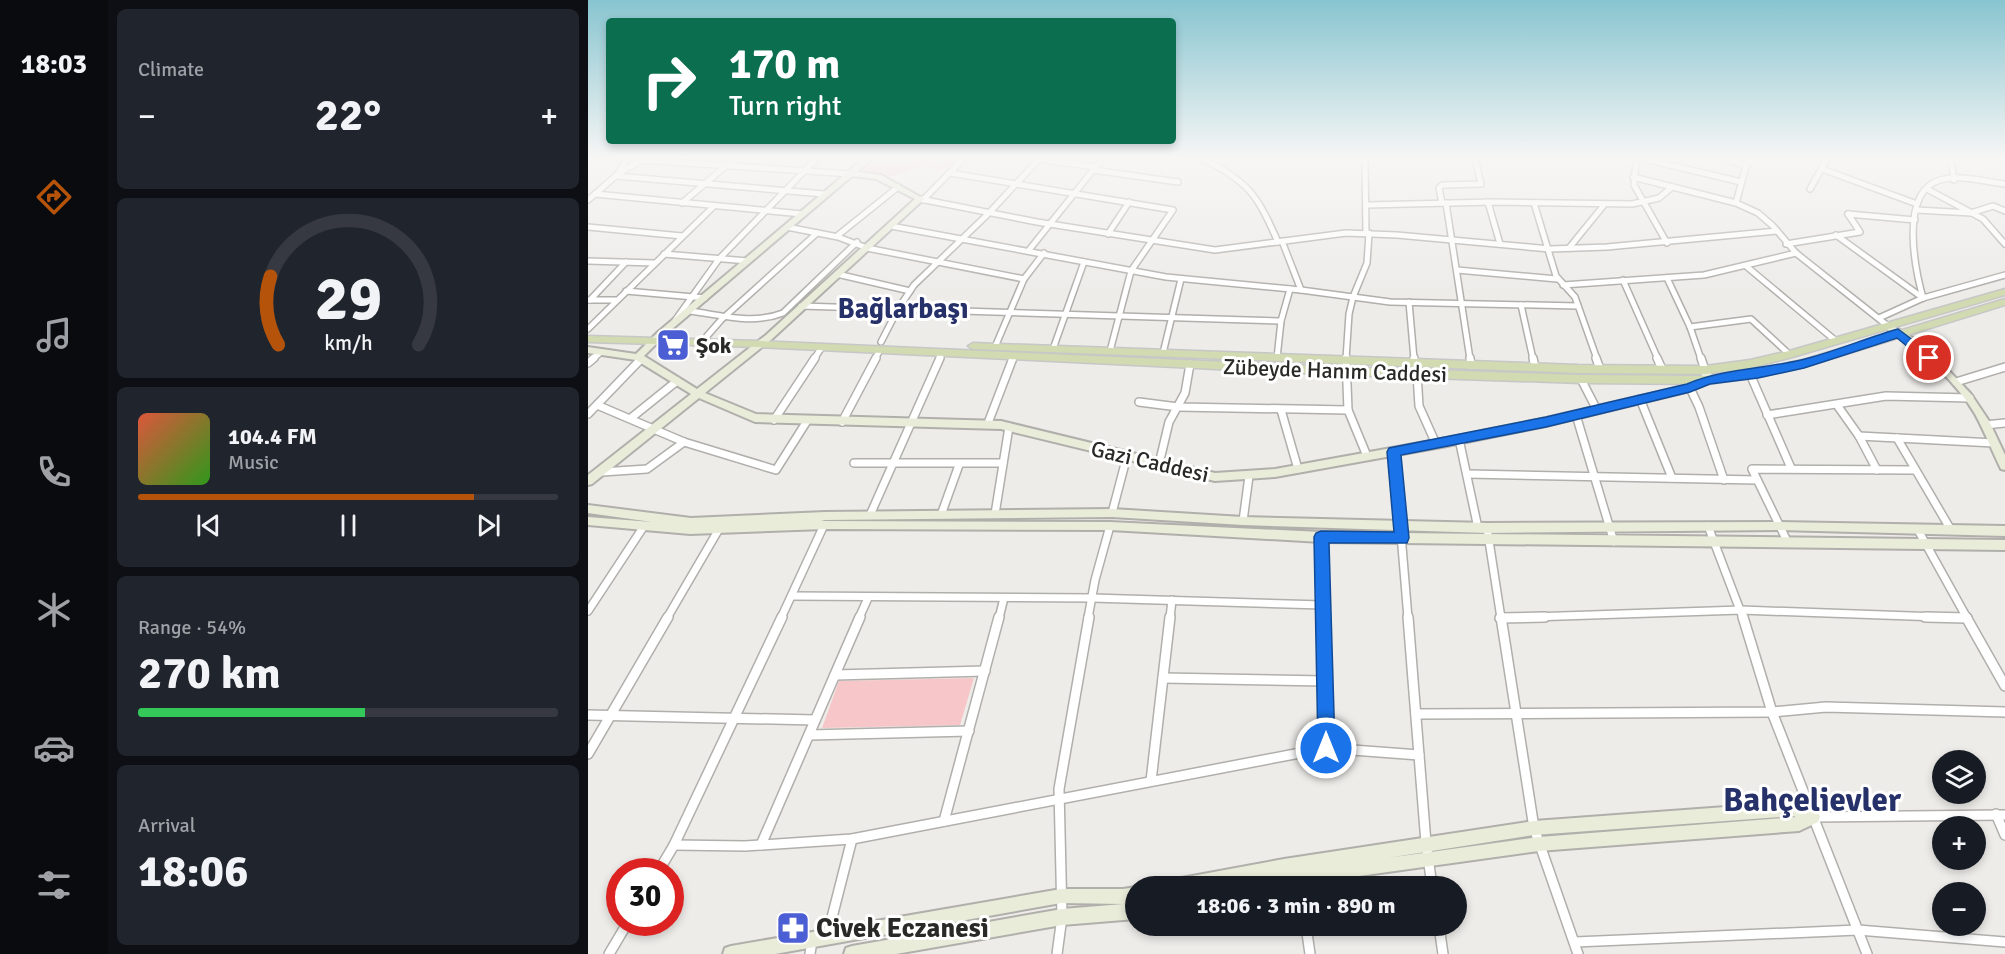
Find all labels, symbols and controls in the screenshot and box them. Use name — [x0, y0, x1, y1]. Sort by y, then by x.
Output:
text: 170 m — [729, 39, 840, 90]
icon: right — [630, 42, 708, 120]
text: 18:03 — [21, 48, 87, 81]
text: Climate — [138, 57, 204, 82]
text: 22° — [315, 88, 381, 143]
text: Turn right — [729, 90, 842, 123]
text: − — [138, 96, 156, 137]
text: + — [540, 96, 558, 137]
icon: directions — [33, 176, 75, 218]
text: 29 — [314, 260, 382, 337]
district label: Bağlarbaşı — [837, 292, 969, 326]
icon: music — [33, 314, 75, 356]
supermarket icon: Şok — [655, 327, 691, 363]
text: km/h — [324, 330, 372, 356]
place label: Şok — [696, 332, 732, 359]
pin — [1903, 332, 1954, 383]
icon: arrive — [1912, 341, 1945, 374]
street label: Zübeyde Hanım Caddesi — [1222, 353, 1448, 388]
text: 104.4 FM — [228, 423, 317, 450]
street label: Gazi Caddesi — [1088, 435, 1211, 488]
text: Music — [228, 450, 279, 475]
icon: phone — [33, 451, 75, 493]
icon: previous — [192, 509, 225, 542]
icon: pause — [332, 509, 365, 542]
icon: next — [472, 509, 505, 542]
icon: climate — [33, 589, 75, 631]
text: Range · 54% — [138, 615, 246, 640]
text: 270 km — [138, 646, 281, 701]
position arrow — [1294, 716, 1358, 780]
icon: car — [33, 727, 75, 769]
map controls — [1932, 750, 1986, 936]
button: layers — [1932, 750, 1986, 804]
district label: Bahçelievler — [1723, 780, 1902, 821]
text: Arrival — [138, 813, 196, 838]
button: + — [1932, 816, 1986, 870]
text: 18:06 — [138, 844, 248, 899]
speed limit sign: 30 — [606, 858, 684, 936]
icon: filters — [33, 864, 75, 906]
button: − — [1932, 882, 1986, 936]
text: 18:06 · 3 min · 890 m — [1196, 892, 1396, 919]
pharmacy icon: Civek Eczanesi — [775, 910, 811, 946]
place label: Civek Eczanesi — [816, 912, 989, 945]

